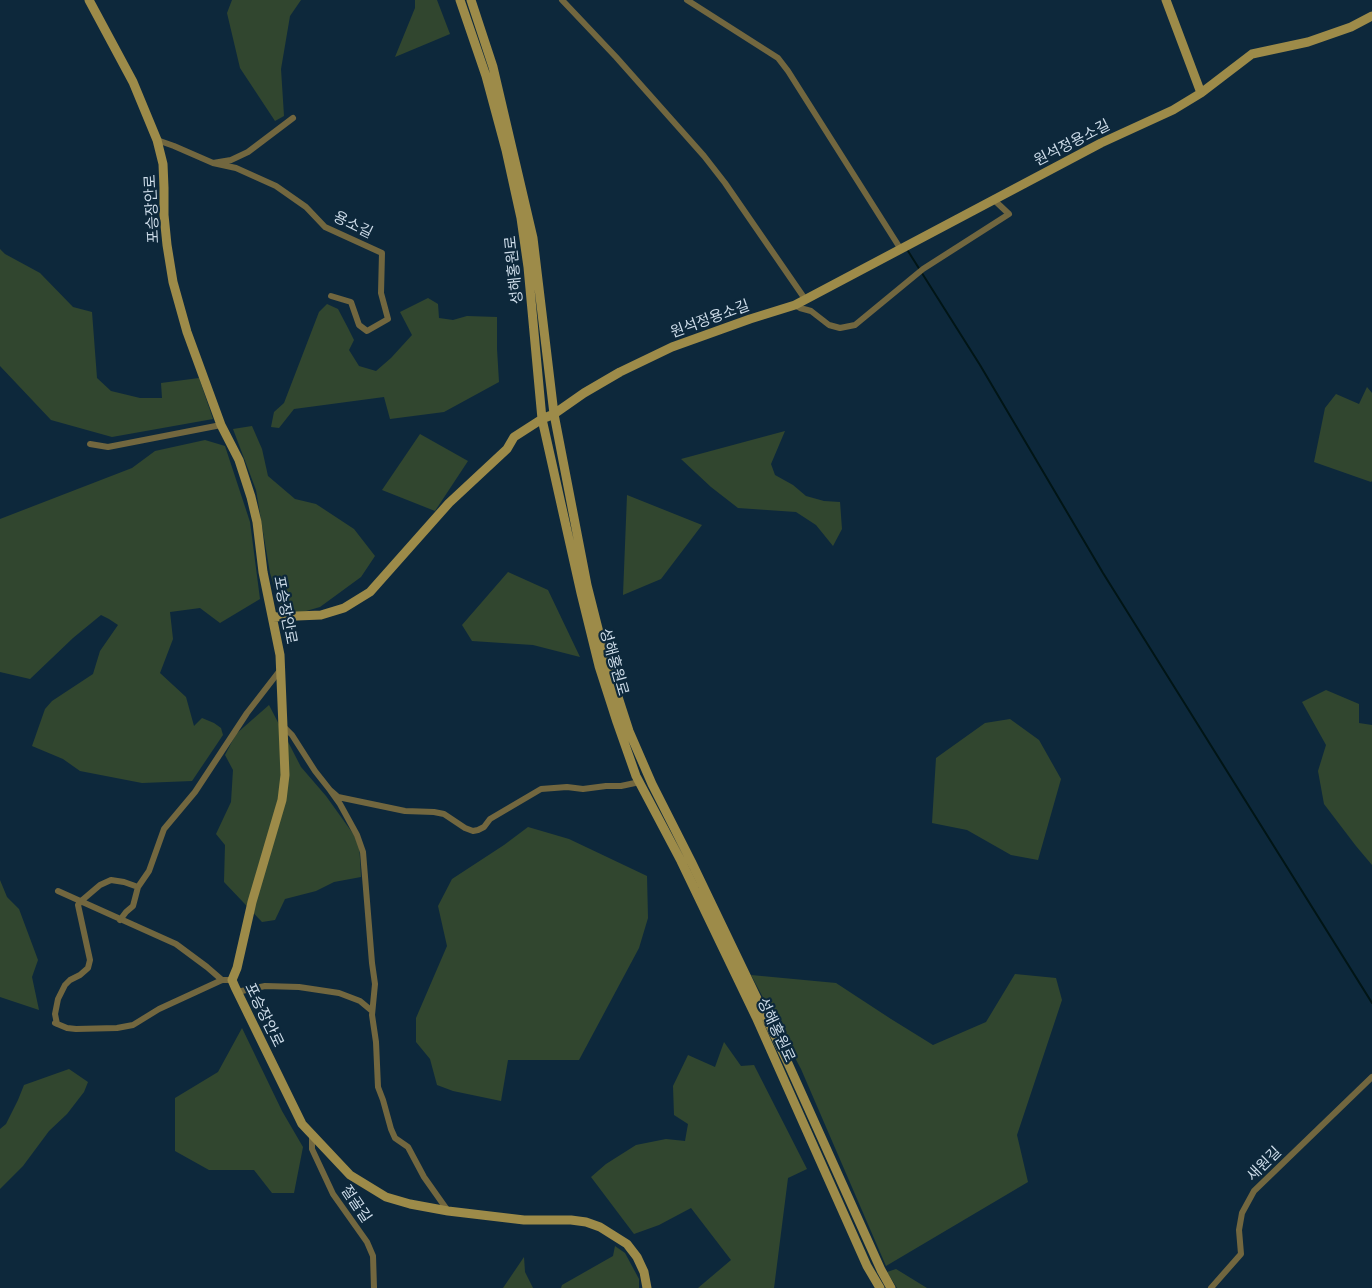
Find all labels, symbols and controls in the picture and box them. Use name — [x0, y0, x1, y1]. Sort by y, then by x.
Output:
street label: 원석정용소길 — [1031, 116, 1113, 170]
street label: 포승장안로 — [141, 174, 163, 244]
street label: 용소길 — [330, 208, 376, 242]
street label: 성해홍원로 — [501, 235, 527, 305]
street label: 원석정용소길 — [668, 296, 752, 342]
street label: 포승장안로 — [270, 574, 300, 646]
street label: 성해홍원로 — [596, 626, 632, 698]
street label: 포승장안로 — [241, 980, 287, 1050]
street label: 성해홍원로 — [753, 995, 799, 1065]
street label: 새원길 — [1243, 1143, 1285, 1185]
street label: 절골길 — [337, 1182, 375, 1226]

